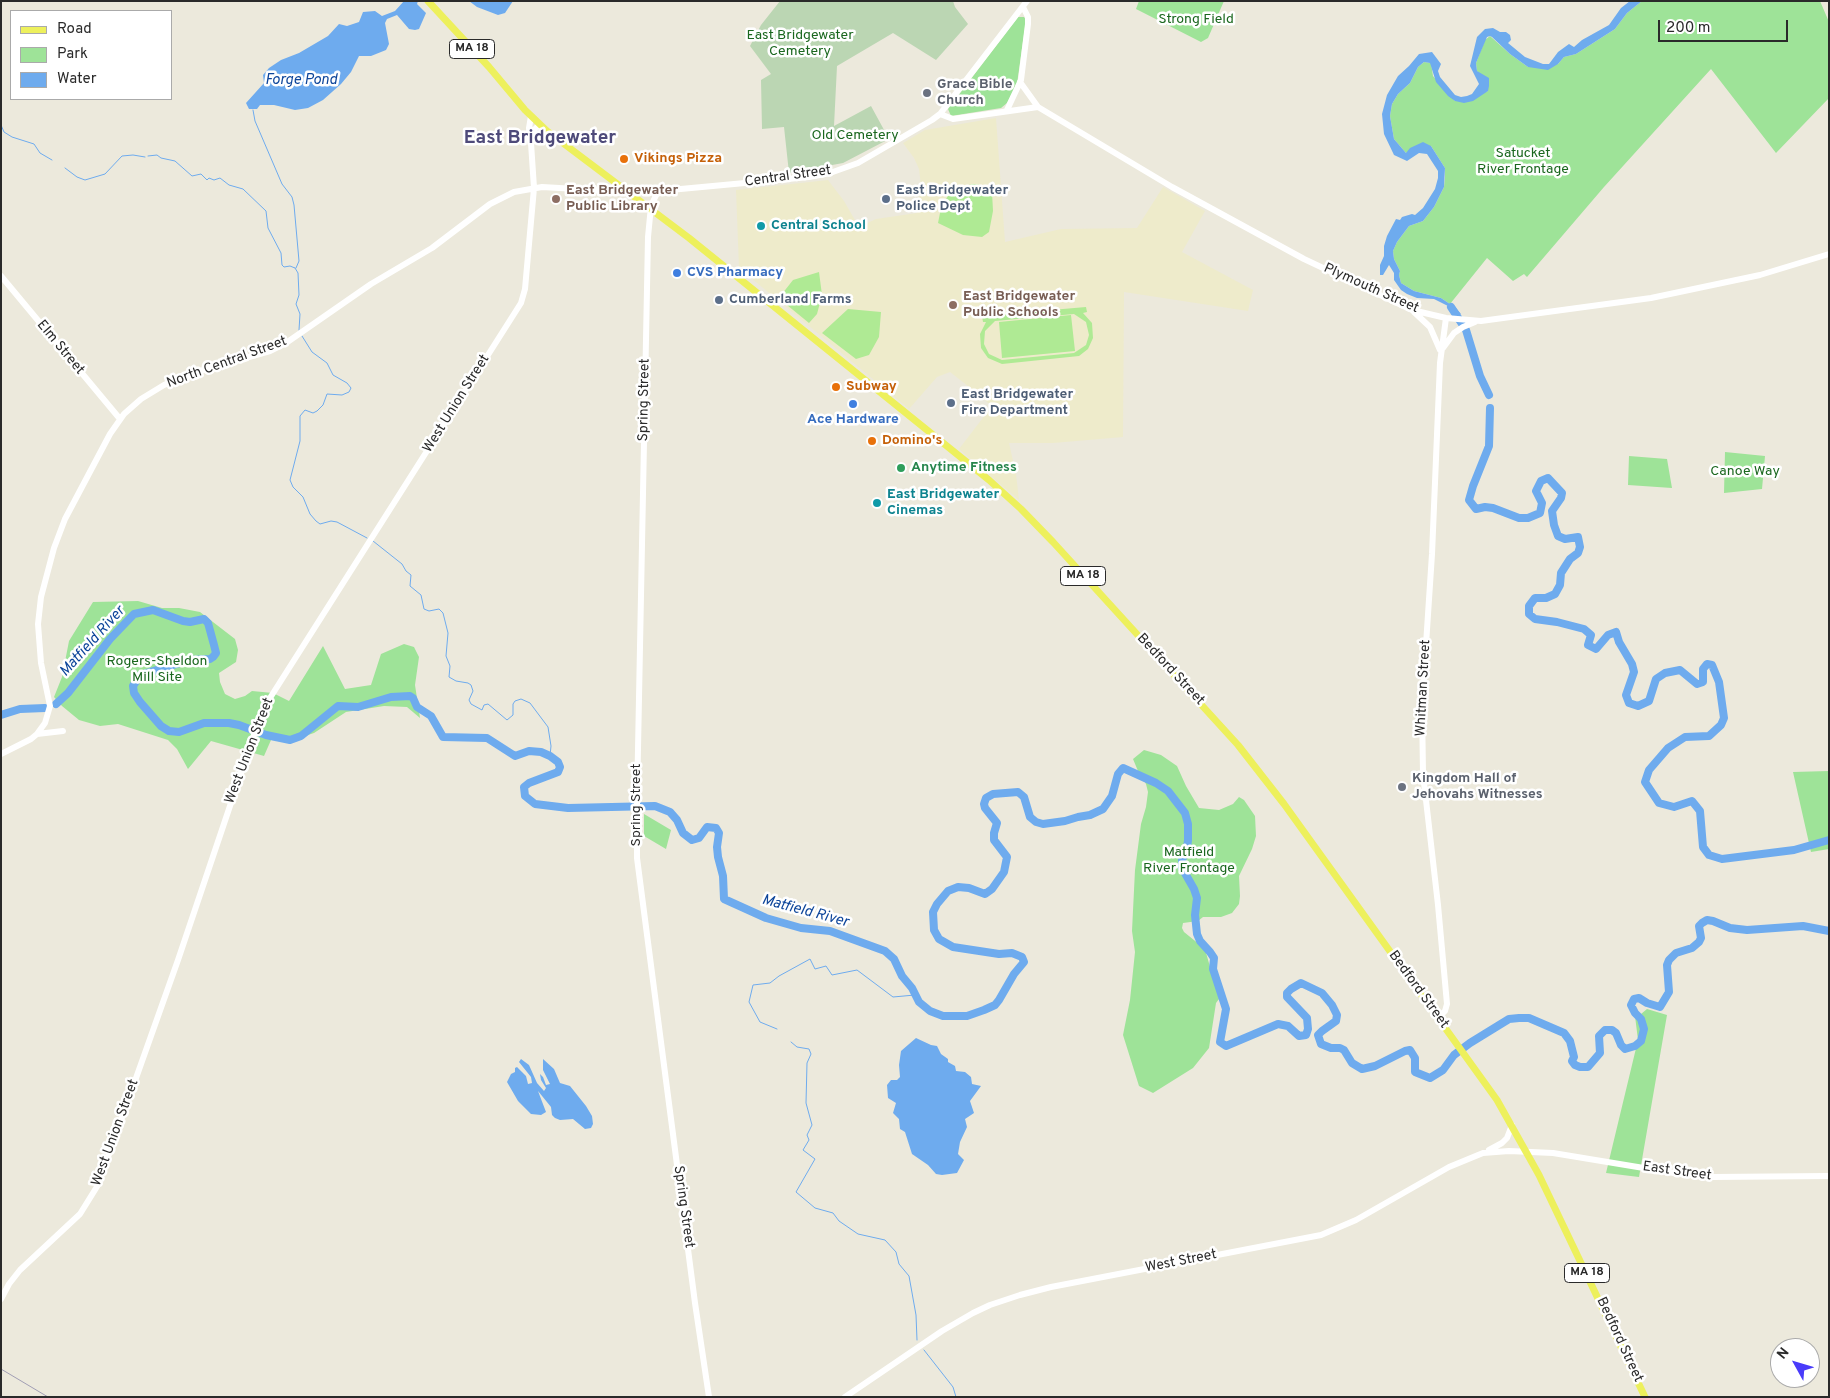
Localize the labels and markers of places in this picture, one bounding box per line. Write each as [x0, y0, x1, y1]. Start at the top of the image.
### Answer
place label: Grace Bible Church [937, 77, 1013, 110]
marker: Grace Bible Church [921, 87, 933, 99]
place label: Vikings Pizza [634, 151, 722, 167]
marker: Vikings Pizza [618, 153, 630, 165]
place label: East Bridgewater Public Library [566, 183, 678, 216]
place label: East Bridgewater Police Dept [896, 183, 1008, 216]
marker: East Bridgewater Public Library [550, 193, 562, 205]
marker: East Bridgewater Police Dept [880, 193, 892, 205]
place label: Central School [771, 218, 866, 234]
marker: Central School [755, 220, 767, 232]
place label: CVS Pharmacy [687, 265, 783, 281]
marker: CVS Pharmacy [671, 267, 683, 279]
place label: East Bridgewater Public Schools [963, 289, 1075, 322]
place label: Cumberland Farms [729, 292, 852, 308]
marker: Cumberland Farms [713, 294, 725, 306]
marker: East Bridgewater Public Schools [947, 299, 959, 311]
place label: Subway [846, 379, 897, 395]
marker: Subway [830, 381, 842, 393]
place label: East Bridgewater Fire Department [961, 387, 1073, 420]
marker: East Bridgewater Fire Department [945, 397, 957, 409]
marker: Ace Hardware [847, 398, 859, 410]
place label: Ace Hardware [807, 412, 899, 428]
place label: Domino's [882, 433, 942, 449]
marker: Domino's [866, 435, 878, 447]
place label: Anytime Fitness [911, 460, 1017, 476]
marker: Anytime Fitness [895, 462, 907, 474]
place label: East Bridgewater Cinemas [887, 487, 999, 520]
marker: East Bridgewater Cinemas [871, 497, 883, 509]
place label: Kingdom Hall of Jehovahs Witnesses [1412, 771, 1543, 804]
marker: Kingdom Hall of Jehovahs Witnesses [1396, 781, 1408, 793]

